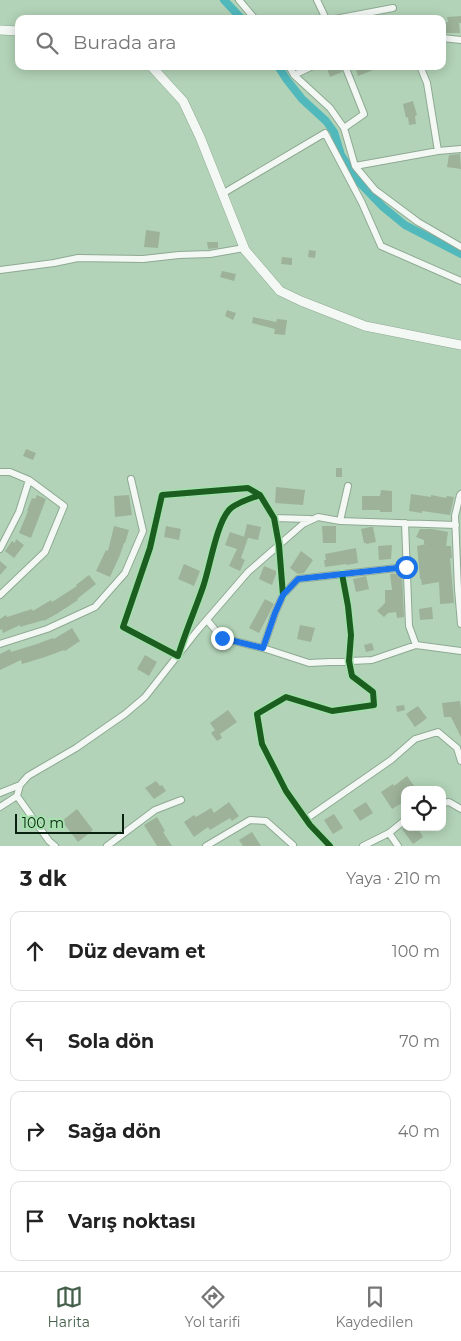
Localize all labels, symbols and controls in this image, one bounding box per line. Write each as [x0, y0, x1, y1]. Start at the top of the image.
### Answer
search box [15, 15, 446, 70]
icon: search [33, 29, 61, 57]
text: Burada ara [73, 31, 177, 54]
route start [395, 556, 418, 579]
route end [211, 627, 234, 650]
map controls [401, 786, 446, 831]
button: locate [401, 786, 446, 831]
scale bar [15, 811, 124, 834]
text: 100 m [22, 814, 64, 832]
text: 3 dk [20, 866, 67, 891]
text: Yaya · 210 m [346, 869, 441, 888]
icon: ahead [21, 937, 49, 965]
text: Düz devam et [68, 940, 206, 963]
text: 100 m [392, 942, 440, 961]
icon: left [21, 1027, 49, 1055]
text: Sola dön [68, 1030, 154, 1053]
text: 70 m [399, 1032, 440, 1051]
icon: right [21, 1117, 49, 1145]
text: Sağa dön [68, 1120, 161, 1143]
text: 40 m [398, 1122, 440, 1141]
icon: arrive [21, 1207, 49, 1235]
text: Varış noktası [68, 1210, 196, 1233]
tab: Harita [47, 1283, 90, 1331]
tab: Yol tarifi [185, 1283, 241, 1331]
tab: Kaydedilen [335, 1283, 414, 1331]

